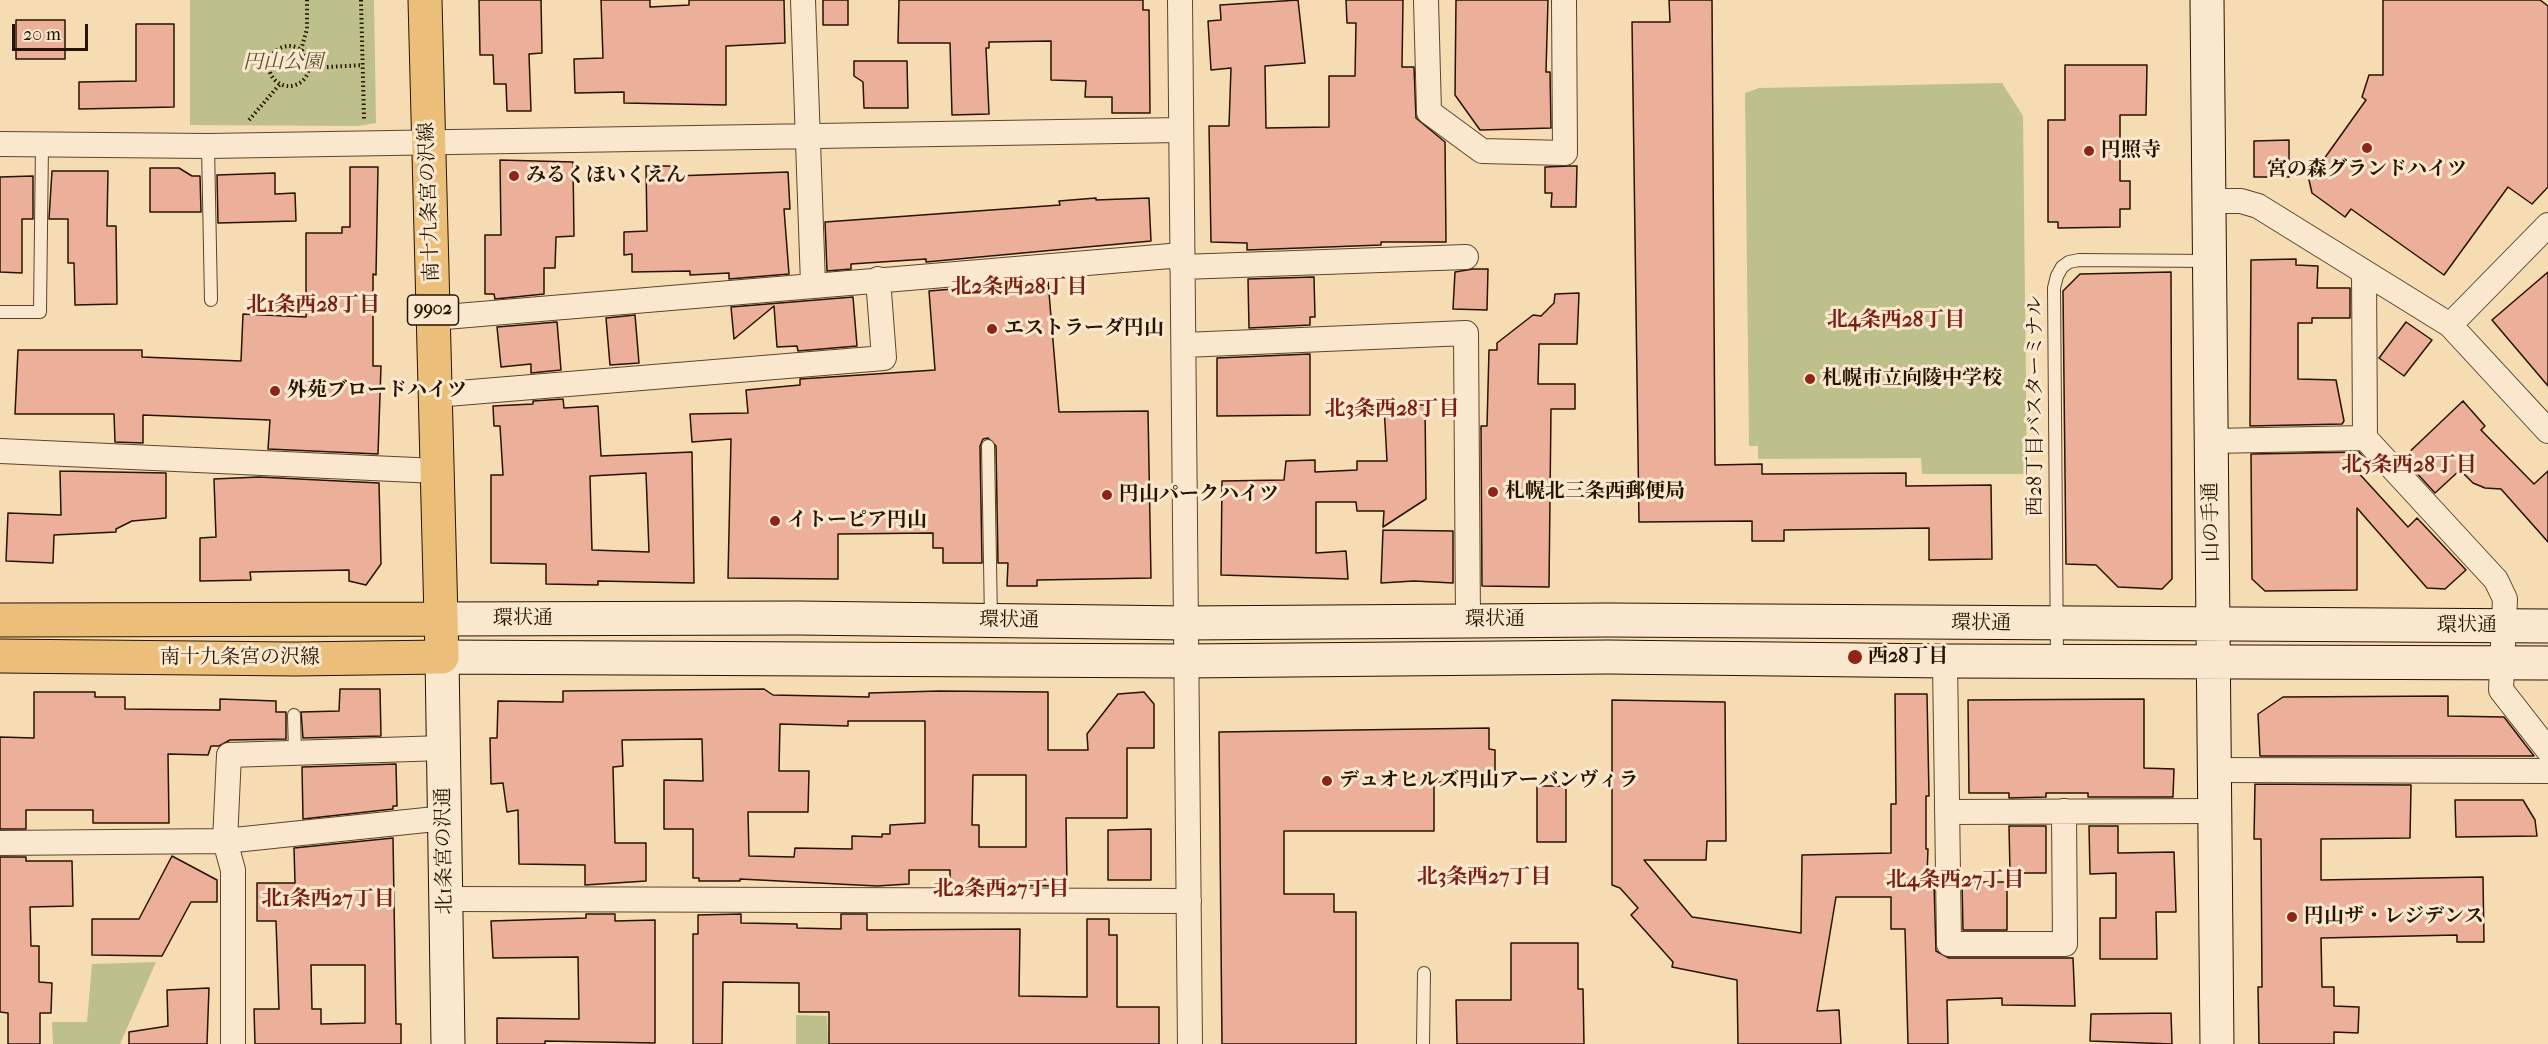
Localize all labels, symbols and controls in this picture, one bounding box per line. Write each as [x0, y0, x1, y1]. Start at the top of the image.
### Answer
scale bar [15, 12, 92, 50]
text: 20 m [23, 24, 61, 45]
park label: 円山公園 [243, 51, 323, 75]
street label: 南十九条宮の沢線 [415, 122, 445, 282]
place label: 円照寺 [2101, 139, 2161, 163]
marker: 宮の森グランドハイツ [2360, 141, 2374, 155]
marker: 円照寺 [2082, 144, 2096, 158]
place label: 宮の森グランドハイツ [2267, 158, 2467, 182]
place label: みるくほいくえん [526, 164, 686, 188]
marker: みるくほいくえん [507, 169, 521, 183]
district label: 北2条西28丁目 [950, 275, 1088, 301]
district label: 北1条西28丁目 [246, 293, 380, 319]
road number: 9902 [408, 295, 458, 325]
street label: 西28丁目バスターミナル [2024, 296, 2048, 516]
district label: 北4条西28丁目 [1827, 308, 1965, 334]
place label: エストラーダ円山 [1004, 317, 1164, 341]
marker: エストラーダ円山 [985, 322, 999, 336]
place label: 札幌市立向陵中学校 [1822, 367, 2002, 391]
marker: 札幌市立向陵中学校 [1803, 372, 1817, 386]
place label: 外苑ブロードハイツ [287, 379, 467, 403]
marker: 外苑ブロードハイツ [268, 384, 282, 398]
district label: 北3条西28丁目 [1325, 397, 1459, 423]
district label: 北5条西28丁目 [2341, 453, 2477, 479]
place label: 札幌北三条西郵便局 [1505, 480, 1685, 504]
street label: 山の手通 [2199, 482, 2225, 562]
place label: 円山パークハイツ [1119, 483, 1279, 507]
marker: 札幌北三条西郵便局 [1486, 485, 1500, 499]
marker: 円山パークハイツ [1100, 488, 1114, 502]
place label: イトーピア円山 [787, 509, 927, 533]
marker: イトーピア円山 [768, 514, 782, 528]
street label: 環状通 [493, 607, 553, 631]
street label: 環状通 [979, 608, 1039, 634]
street label: 環状通 [1465, 608, 1525, 632]
street label: 環状通 [1951, 611, 2011, 637]
street label: 環状通 [2437, 614, 2497, 638]
place label: 西28丁目 [1868, 645, 1948, 669]
street label: 南十九条宮の沢線 [160, 646, 320, 670]
marker: 西28丁目 [1846, 648, 1864, 666]
place label: デュオヒルズ円山アーバンヴィラ [1339, 769, 1638, 793]
marker: デュオヒルズ円山アーバンヴィラ [1320, 774, 1334, 788]
street label: 北1条宮の沢通 [432, 787, 458, 915]
district label: 北3条西27丁目 [1417, 865, 1551, 891]
district label: 北4条西27丁目 [1886, 868, 2024, 894]
district label: 北2条西27丁目 [933, 877, 1069, 903]
district label: 北1条西27丁目 [261, 887, 395, 913]
place label: 円山ザ・レジデンス [2304, 905, 2484, 929]
marker: 円山ザ・レジデンス [2285, 910, 2299, 924]

